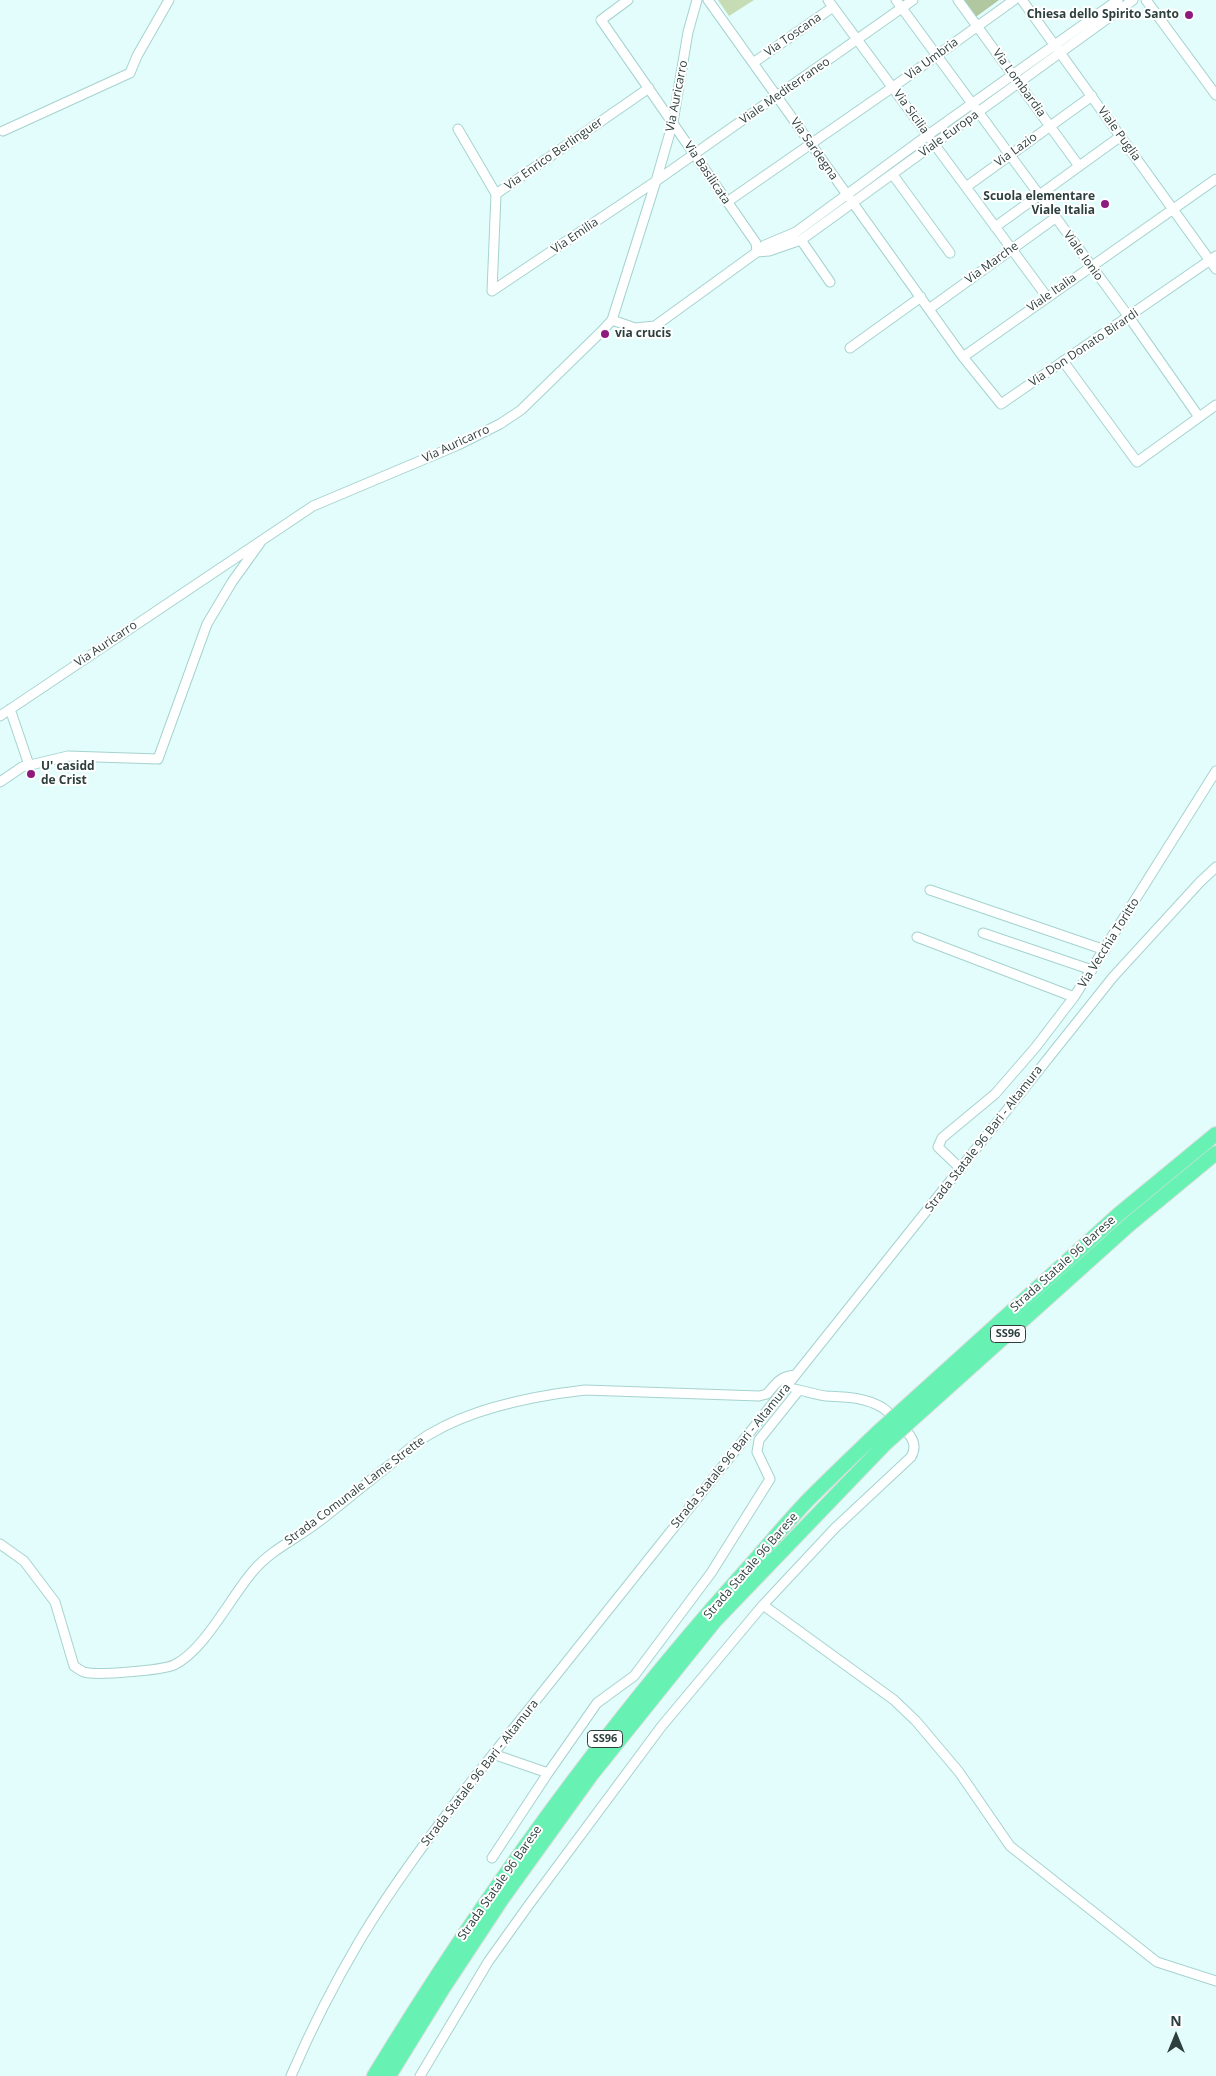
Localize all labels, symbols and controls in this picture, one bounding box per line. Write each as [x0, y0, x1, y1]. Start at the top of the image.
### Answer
place label: Chiesa dello Spirito Santo [1027, 8, 1179, 22]
marker: Chiesa dello Spirito Santo [1183, 9, 1195, 21]
street label: Via Toscana [762, 10, 824, 60]
street label: Via Umbria [903, 35, 961, 83]
street label: Via Lombardia [990, 46, 1048, 120]
street label: Viale Mediterraneo [737, 55, 833, 127]
street label: Via Auricarro [663, 59, 691, 133]
street label: Via Sicilia [890, 87, 932, 137]
street label: Viale Puglia [1094, 104, 1144, 164]
street label: Viale Europa [916, 108, 982, 160]
street label: Via Enrico Berlinguer [502, 115, 606, 193]
street label: Via Sardegna [787, 115, 841, 183]
street label: Via Lazio [992, 130, 1040, 170]
street label: Via Basilicata [681, 139, 733, 207]
place label: Scuola elementare Viale Italia [983, 190, 1095, 218]
marker: Scuola elementare Viale Italia [1099, 198, 1111, 210]
street label: Via Emilia [549, 215, 601, 257]
street label: Viale Ionio [1060, 228, 1106, 284]
street label: Via Marche [963, 239, 1021, 287]
street label: Viale Italia [1025, 271, 1079, 315]
street label: Via Don Donato Birardi [1027, 306, 1141, 390]
place label: via crucis [615, 327, 671, 341]
marker: via crucis [599, 328, 611, 340]
street label: Via Auricarro [420, 422, 492, 466]
street label: Via Auricarro [72, 618, 140, 670]
place label: U' casidd de Crist [41, 760, 95, 788]
marker: U' casidd de Crist [25, 768, 37, 780]
street label: Via Vecchia Toritto [1076, 895, 1142, 991]
street label: Strada Statale 96 Bari - Altamura [922, 1063, 1046, 1215]
street label: Strada Statale 96 Barese [1008, 1213, 1118, 1315]
road number: SS96 [990, 1326, 1026, 1342]
street label: Strada Statale 96 Bari - Altamura [668, 1381, 794, 1531]
street label: Strada Comunale Lame Strette [282, 1434, 428, 1548]
street label: Strada Statale 96 Barese [701, 1510, 801, 1622]
street label: Strada Statale 96 Bari - Altamura [418, 1697, 542, 1849]
road number: SS96 [588, 1730, 622, 1748]
street label: Strada Statale 96 Barese [455, 1823, 545, 1943]
north arrow [1151, 2011, 1201, 2061]
text: N [1170, 2011, 1182, 2030]

